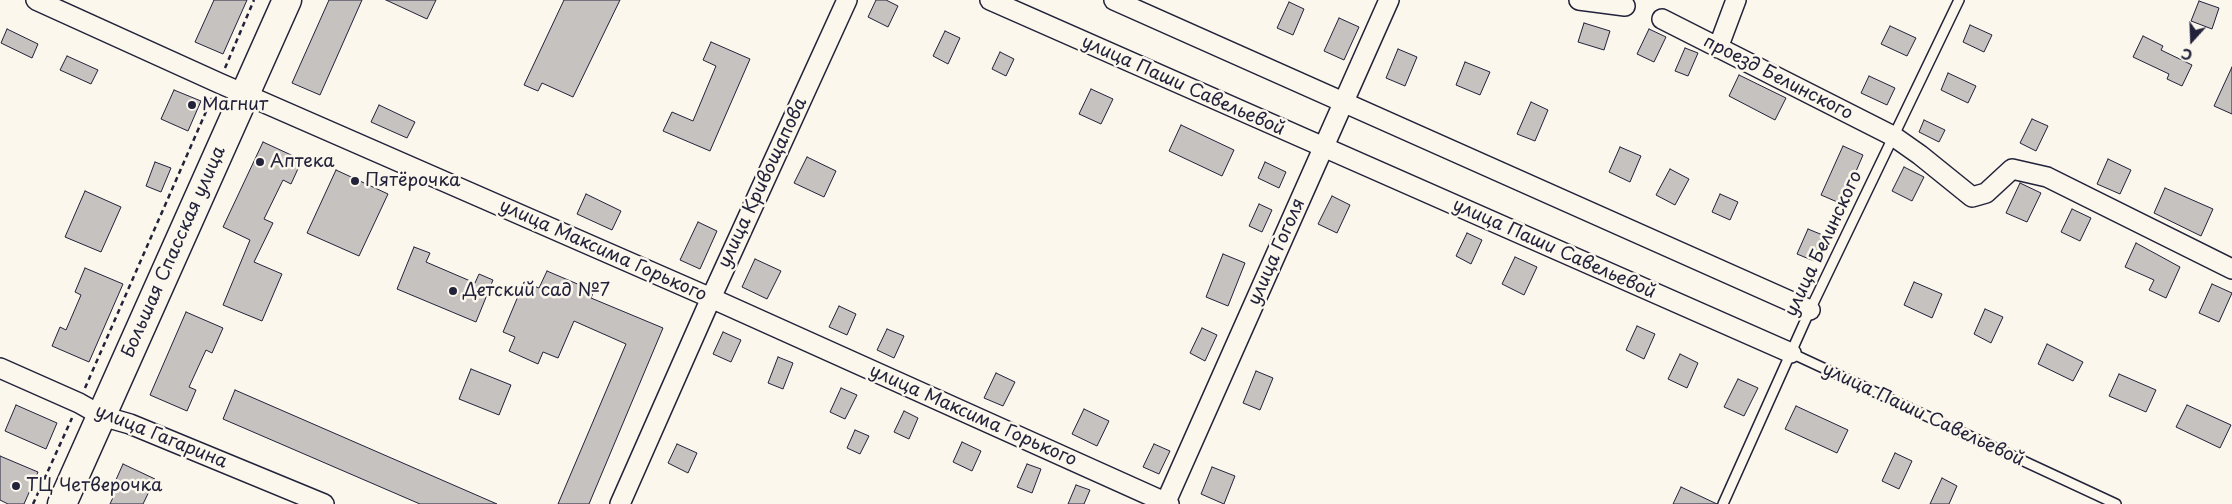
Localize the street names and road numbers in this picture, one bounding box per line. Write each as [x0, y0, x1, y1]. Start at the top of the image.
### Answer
street label: улица Паши Савельевой [1078, 31, 1288, 141]
street label: проезд Белинского [1700, 31, 1856, 125]
street label: улица Кривощапова [714, 95, 812, 271]
street label: Большая Спасская улица [118, 143, 230, 361]
street label: улица Белинского [1781, 168, 1867, 320]
street label: улица Паши Савельевой [1449, 194, 1659, 304]
street label: улица Максима Горького [496, 195, 710, 307]
street label: улица Гоголя [1244, 195, 1310, 309]
street label: улица Паши Савельевой [1819, 359, 2027, 471]
street label: улица Максима Горького [866, 360, 1080, 472]
street label: улица Гагарина [92, 401, 230, 473]

